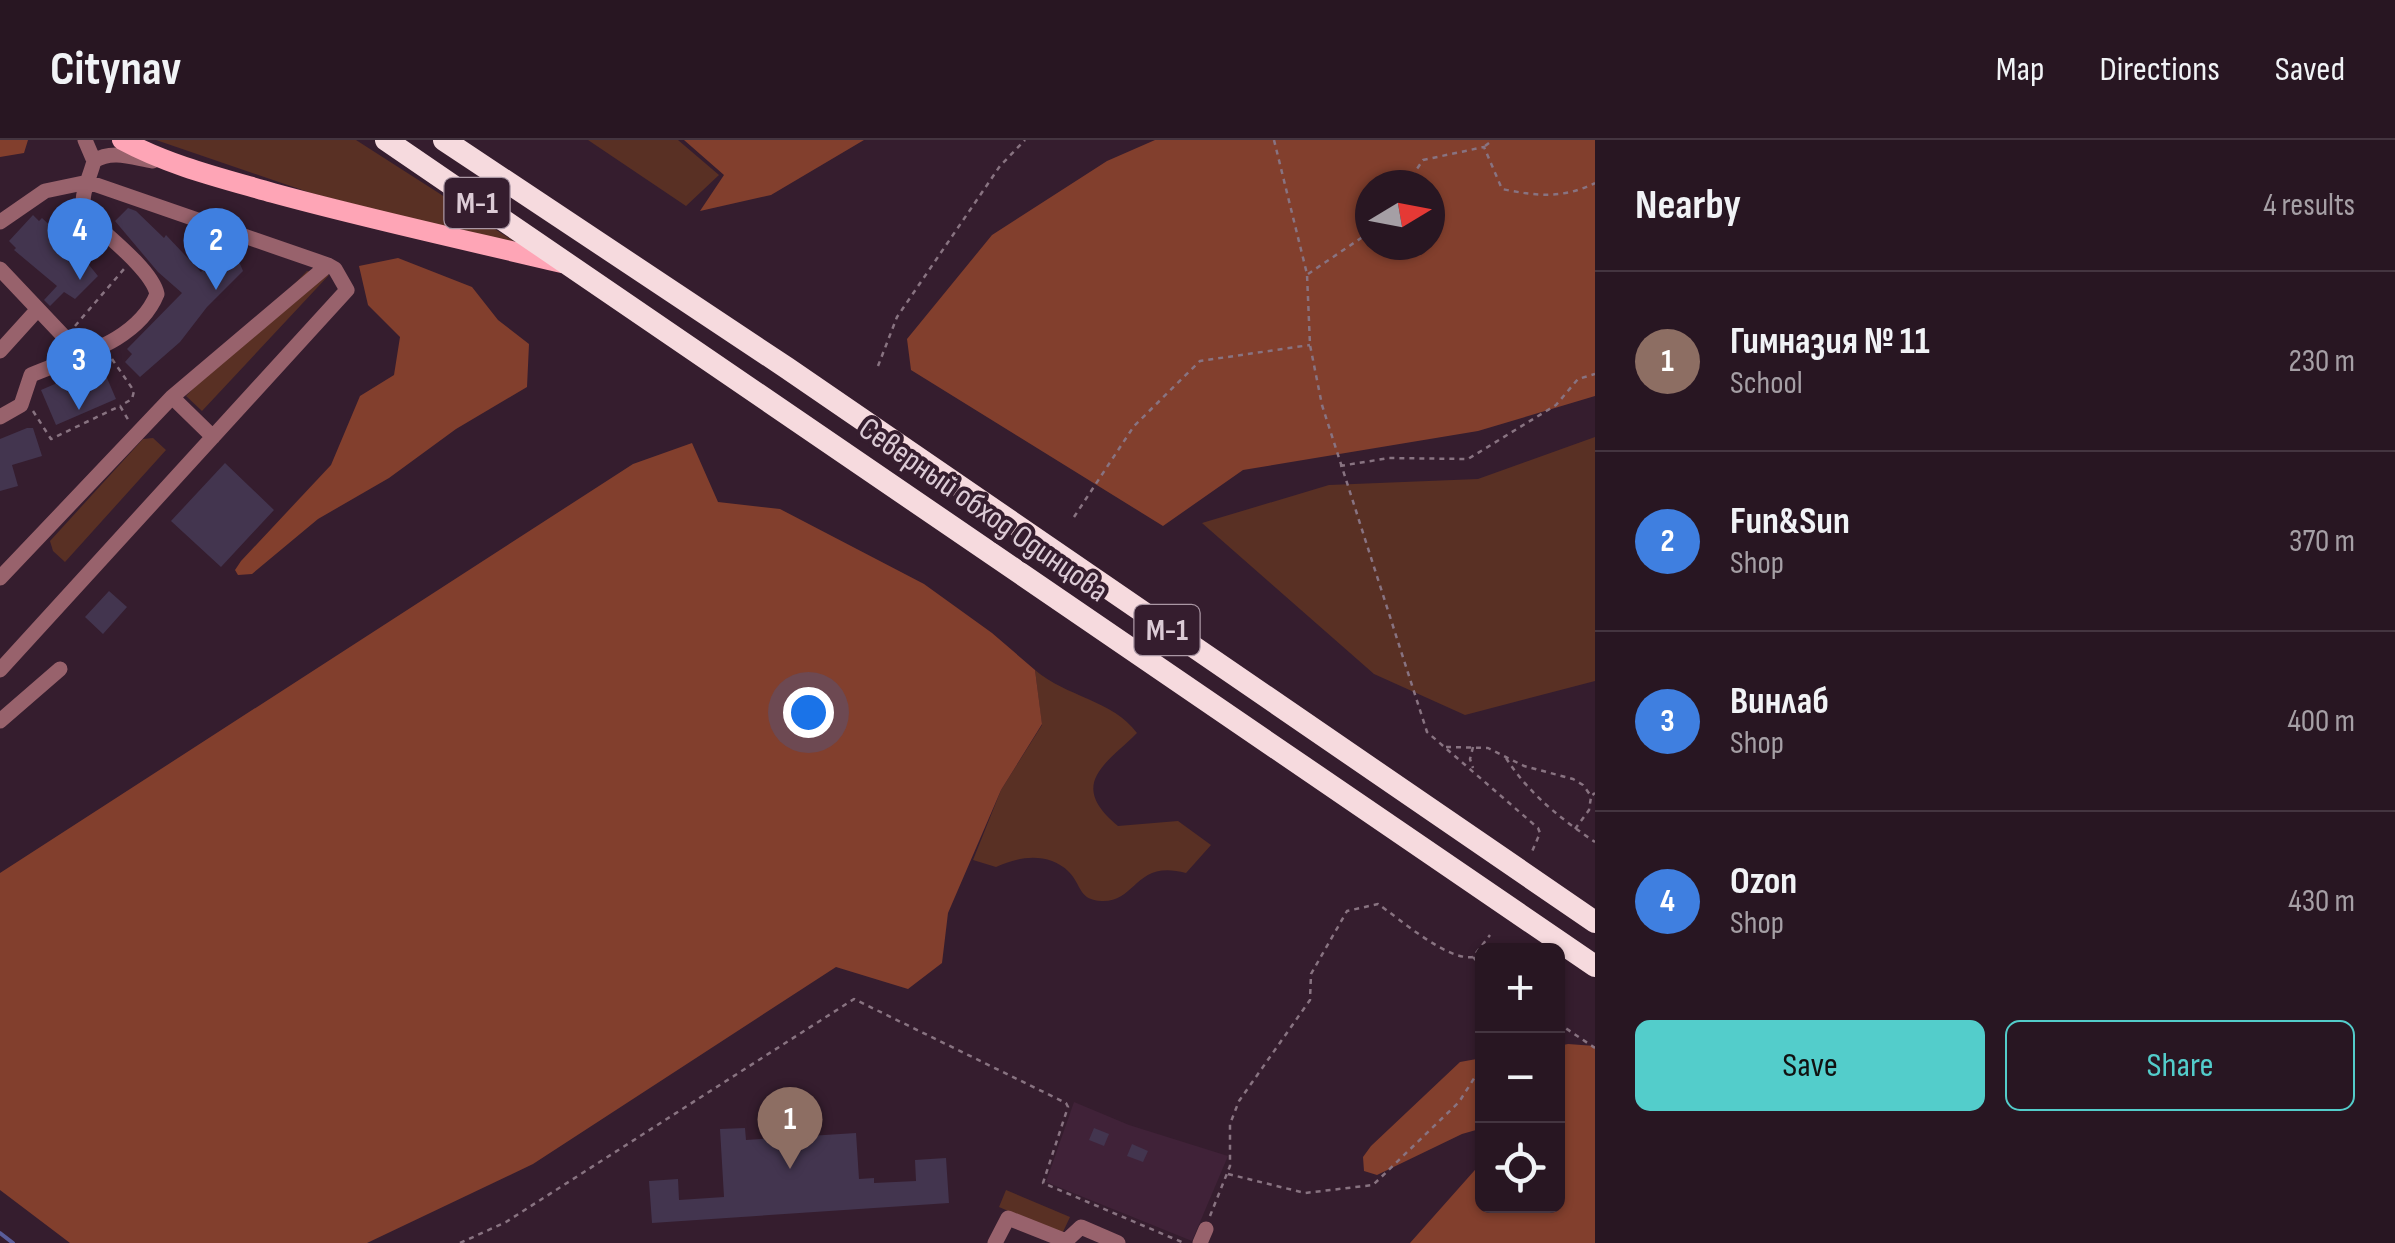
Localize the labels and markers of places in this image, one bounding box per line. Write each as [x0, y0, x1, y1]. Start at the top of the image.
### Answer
pin: 4 [48, 198, 112, 280]
pin: 2 [184, 208, 248, 290]
pin: 3 [46, 328, 112, 410]
pin: 1 [758, 1086, 822, 1169]

